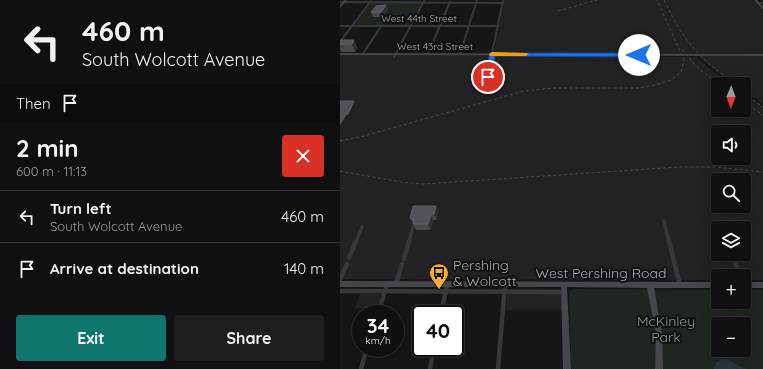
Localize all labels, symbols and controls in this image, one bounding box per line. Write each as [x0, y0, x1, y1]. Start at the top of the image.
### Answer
street label: West 44th Street [381, 12, 457, 25]
text: 460 m [82, 13, 165, 48]
icon: left [16, 16, 68, 68]
position arrow [618, 34, 660, 76]
street label: West 43rd Street [397, 40, 474, 53]
text: South Wolcott Avenue [82, 48, 265, 71]
pin [471, 60, 505, 94]
icon: arrive [477, 66, 499, 88]
north arrow [711, 77, 751, 117]
map controls [711, 77, 751, 357]
icon: arrive [59, 92, 81, 114]
text: Then [16, 94, 51, 113]
button: sound [711, 125, 751, 165]
text: 2 min [16, 133, 78, 163]
button: close [282, 135, 324, 177]
text: 600 m · 11:13 [16, 163, 87, 179]
button: search [711, 173, 751, 213]
text: Turn left [50, 199, 112, 218]
icon: left [16, 206, 38, 228]
text: 460 m [281, 207, 324, 226]
text: South Wolcott Avenue [50, 218, 182, 234]
button: layers [711, 221, 751, 261]
place label: Pershing & Wolcott [453, 256, 517, 290]
icon: arrive [16, 258, 38, 280]
text: Arrive at destination [50, 259, 199, 278]
text: 140 m [284, 259, 324, 278]
bus stop icon: Pershing & Wolcott [428, 262, 450, 290]
street label: West Pershing Road [536, 264, 666, 282]
button: + [711, 269, 751, 309]
speed limit sign: 40 [412, 305, 464, 357]
park label: McKinley Park [637, 312, 695, 346]
text: 34 [367, 313, 389, 338]
button: Exit [16, 315, 166, 361]
button: Share [174, 315, 324, 361]
button: − [711, 317, 751, 357]
text: km/h [365, 334, 391, 347]

